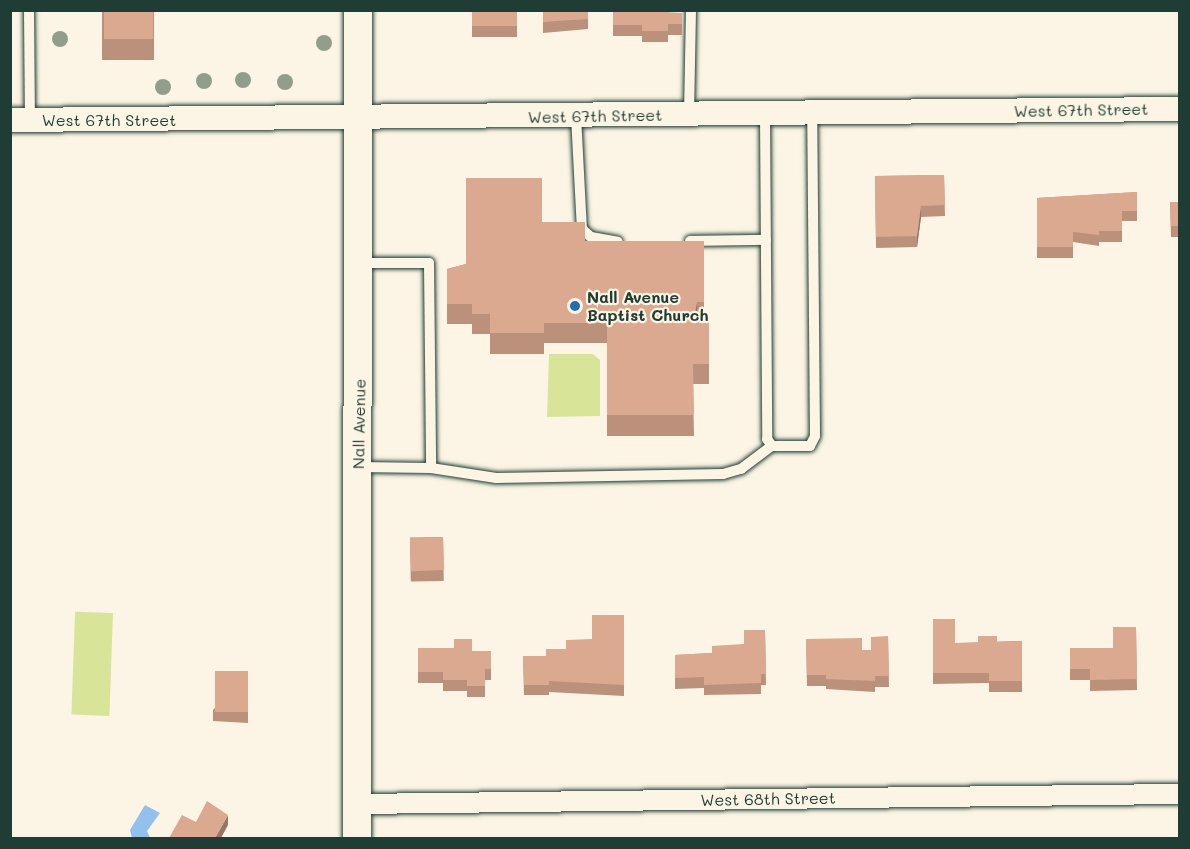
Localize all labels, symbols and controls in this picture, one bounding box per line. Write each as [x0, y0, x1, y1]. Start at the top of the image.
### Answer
street label: West 67th Street [1014, 99, 1148, 121]
street label: West 67th Street [528, 105, 662, 127]
street label: West 67th Street [42, 110, 176, 130]
place label: Nall Avenue Baptist Church [587, 287, 709, 325]
marker: Nall Avenue Baptist Church [568, 299, 582, 313]
street label: Nall Avenue [349, 379, 369, 469]
street label: West 68th Street [700, 788, 836, 810]

